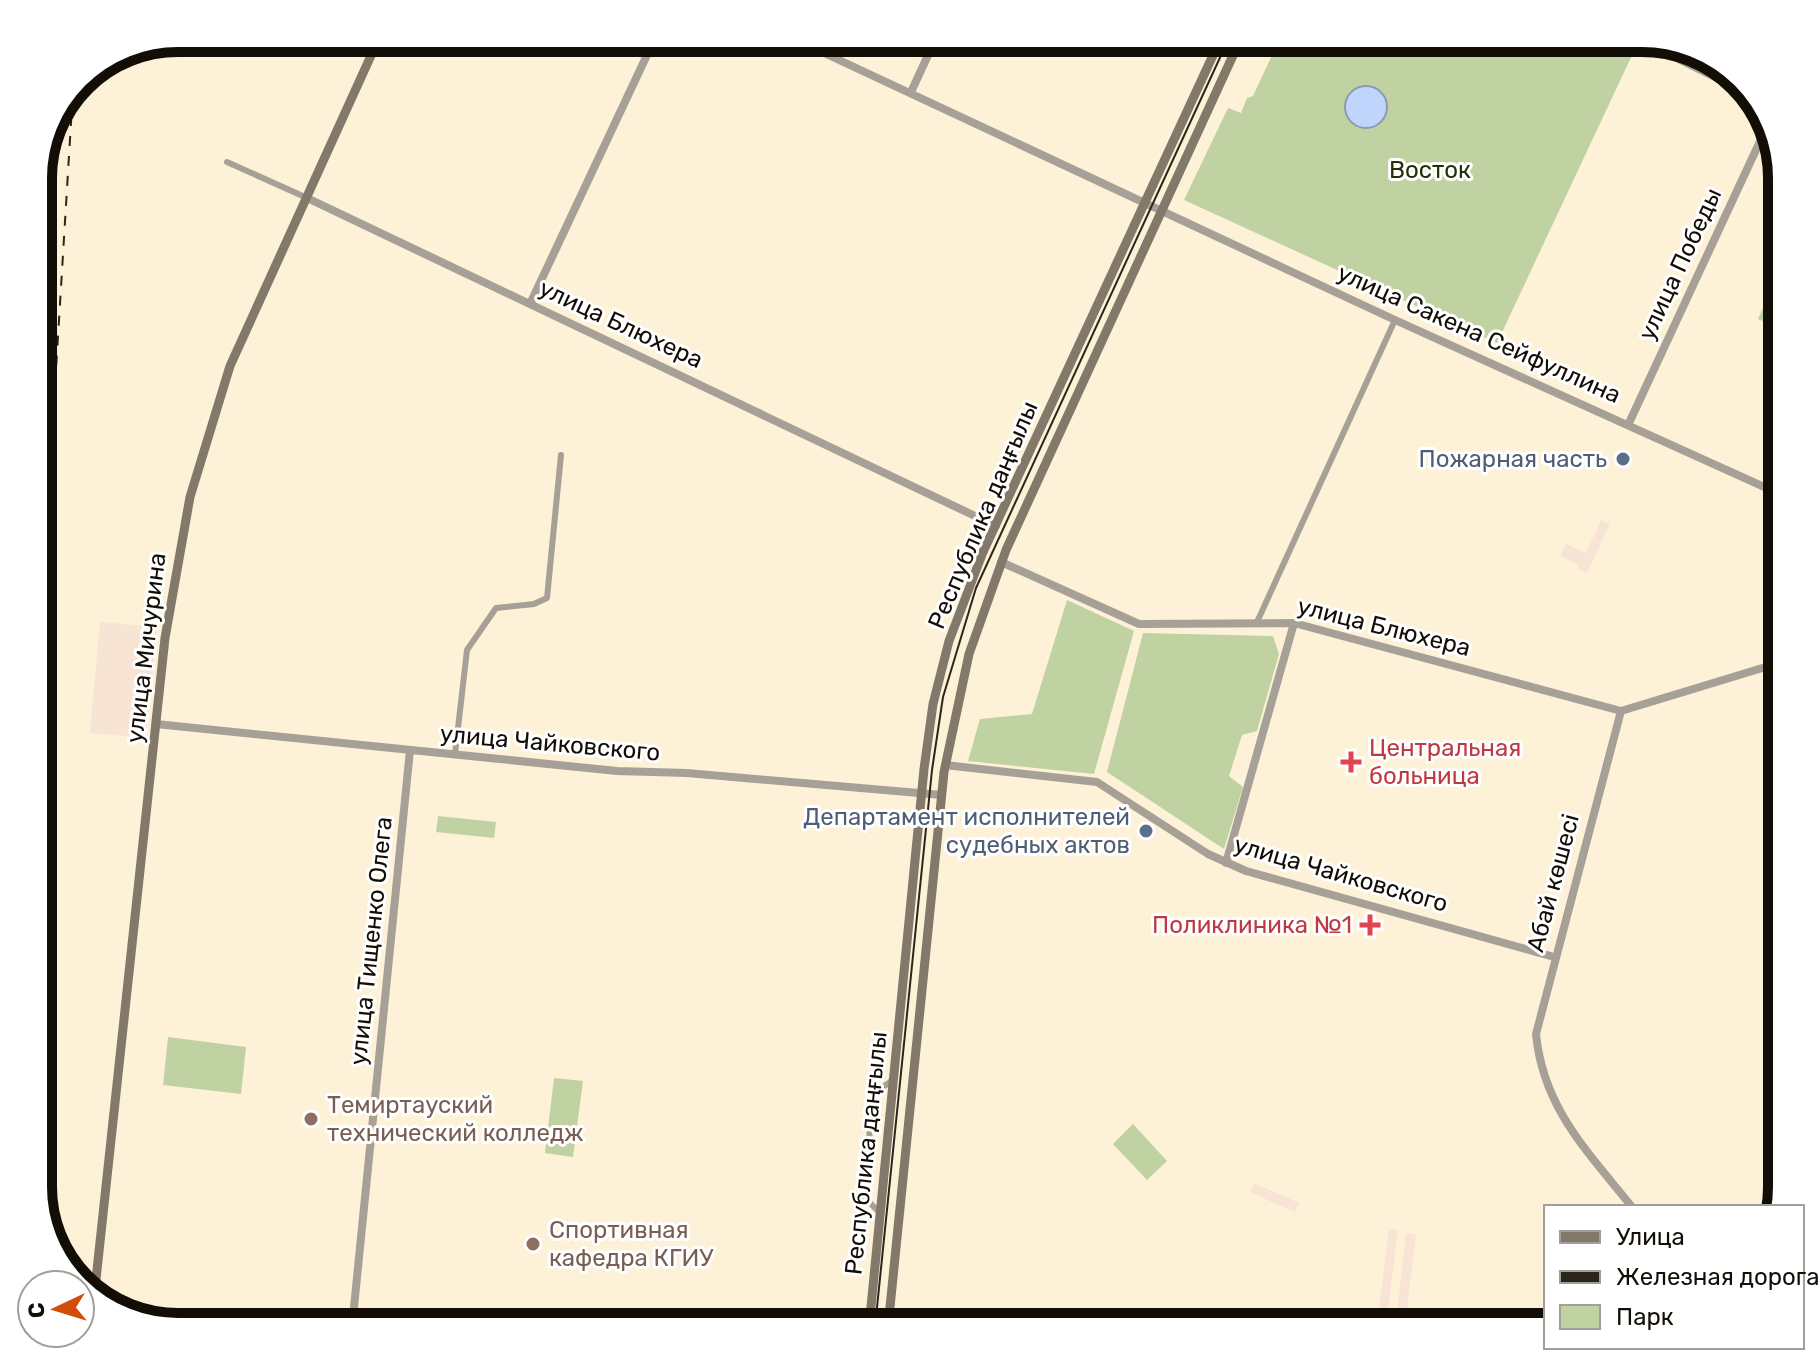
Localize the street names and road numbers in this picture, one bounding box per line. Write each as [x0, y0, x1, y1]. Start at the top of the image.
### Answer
street label: улица Победы [1633, 183, 1727, 345]
street label: улица Сакена Сейфуллина [1333, 259, 1625, 409]
street label: улица Блюхера [535, 274, 707, 374]
street label: Республика даңғылы [922, 397, 1044, 633]
street label: улица Мичурина [120, 551, 172, 745]
street label: улица Блюхера [1295, 592, 1473, 662]
street label: улица Чайковского [439, 719, 661, 767]
street label: Абай көшесі [1521, 811, 1585, 955]
street label: улица Тищенко Олега [344, 815, 398, 1067]
street label: улица Чайковского [1231, 830, 1451, 918]
street label: Республика даңғылы [839, 1030, 893, 1276]

